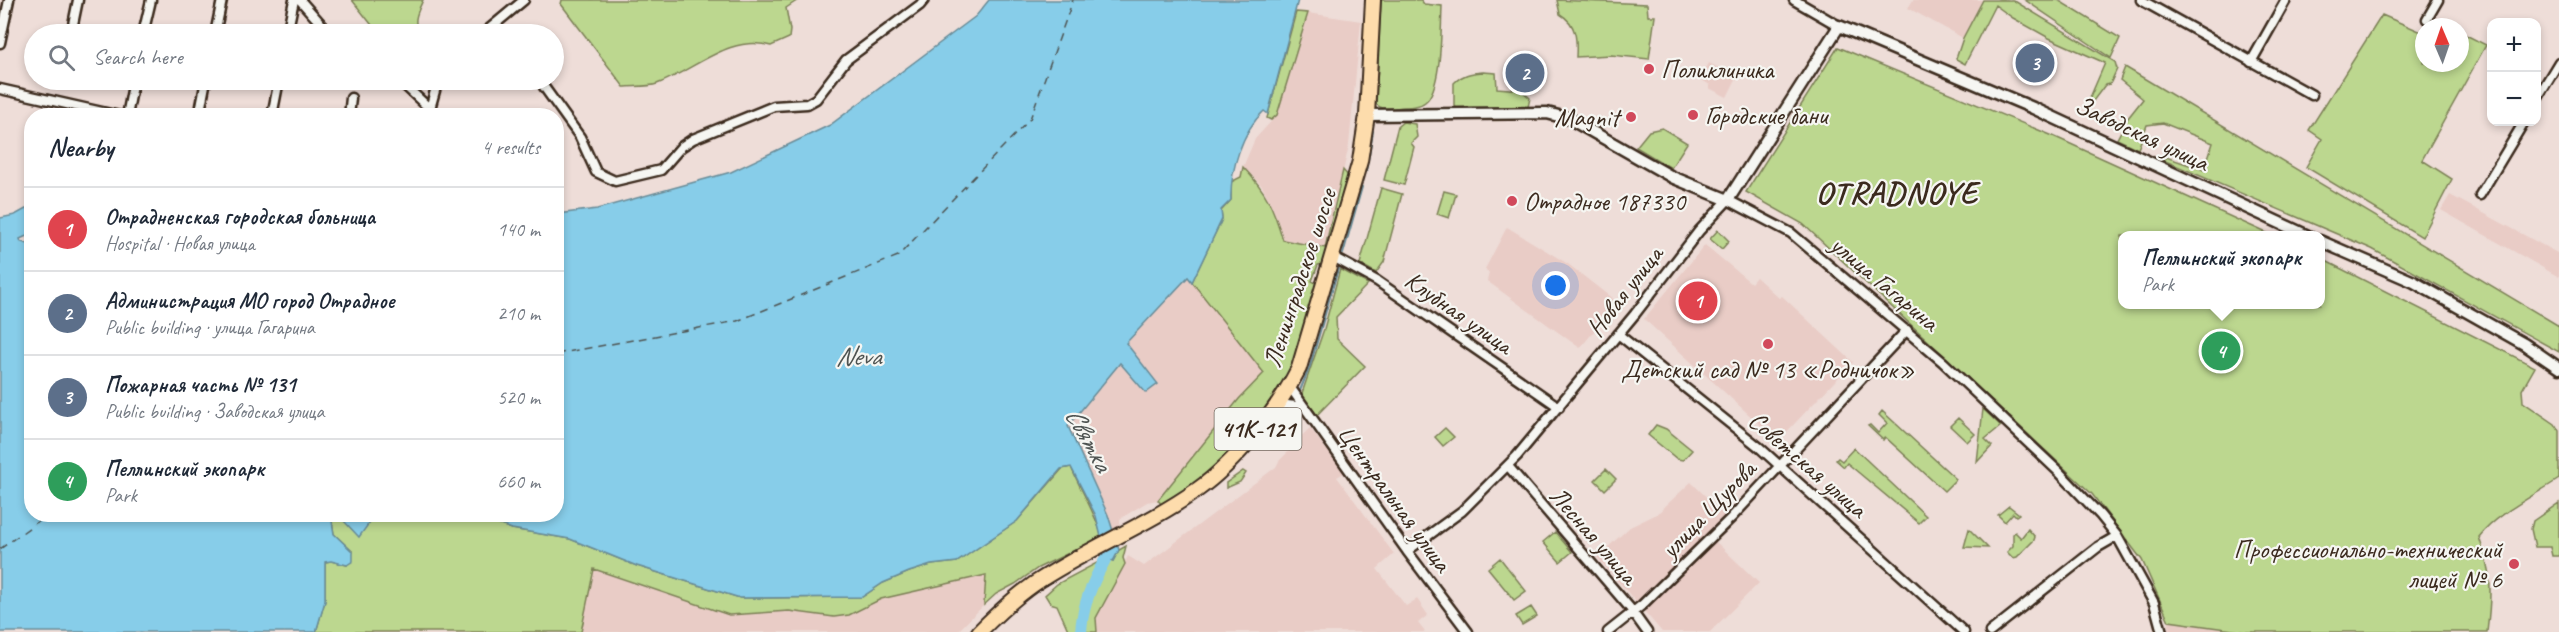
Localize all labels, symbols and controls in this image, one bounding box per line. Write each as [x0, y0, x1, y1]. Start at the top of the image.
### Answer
north arrow [2415, 18, 2469, 72]
map controls [2487, 18, 2541, 126]
button: + [2487, 18, 2541, 72]
search box [24, 24, 564, 90]
pin: 3 [2016, 40, 2054, 86]
icon: search [45, 41, 78, 74]
text: Search here [93, 43, 183, 71]
pin: 2 [1506, 50, 1544, 96]
place label: Поликлиника [1661, 53, 1775, 86]
marker: Поликлиника [1642, 62, 1656, 76]
button: − [2487, 72, 2541, 126]
street label: Заводская улица [2070, 88, 2216, 180]
place label: Городские бани [1705, 99, 1830, 132]
place label: Magnit [1555, 101, 1622, 134]
marker: Городские бани [1686, 108, 1700, 122]
marker: Magnit [1624, 110, 1638, 124]
text: Nearby [48, 131, 113, 164]
text: 4 results [481, 135, 540, 160]
district label: OTRADNOYE [1816, 172, 1982, 213]
street label: Ленинградское шоссе [1255, 182, 1345, 372]
place label: Отрадное 187330 [1524, 185, 1687, 218]
marker: Отрадное 187330 [1505, 194, 1519, 208]
text: Отрадненская городская больница [105, 203, 375, 231]
text: 1 [63, 217, 72, 242]
text: 140 m [497, 217, 540, 242]
street label: улица Гагарина [1822, 227, 1947, 339]
text: Hospital · Новая улица [105, 231, 255, 256]
popup [2118, 231, 2325, 309]
street label: Новая улица [1579, 237, 1672, 343]
text: Пеллинский экопарк [2142, 244, 2301, 272]
street label: Клубная улица [1398, 263, 1521, 363]
your location [1541, 271, 1570, 300]
text: Park [2142, 272, 2174, 297]
pin: 1 [1678, 278, 1718, 324]
text: Администрация МО город Отрадное [105, 287, 394, 315]
text: 2 [63, 301, 72, 326]
text: 210 m [497, 301, 540, 326]
text: Public building · улица Гагарина [105, 315, 315, 340]
pin: 4 [2202, 328, 2240, 374]
marker: Детский сад № 13 «Родничок» [1761, 337, 1775, 351]
water label: Neva [836, 339, 883, 373]
place label: Детский сад № 13 «Родничок» [1621, 353, 1915, 386]
text: Пожарная часть № 131 [105, 371, 296, 399]
text: 3 [63, 385, 72, 410]
text: 520 m [497, 385, 540, 410]
text: Public building · Заводская улица [105, 399, 324, 424]
water label: Святка [1058, 401, 1121, 479]
street label: Советская улица [1741, 404, 1875, 526]
road number: 41К-121 [1214, 408, 1302, 450]
street label: Центральная улица [1330, 418, 1460, 580]
street label: улица Щурова [1652, 452, 1765, 567]
text: Пеллинский экопарк [105, 455, 264, 483]
text: 4 [63, 469, 72, 494]
text: 660 m [497, 469, 540, 494]
street label: Лесная улица [1542, 480, 1647, 593]
text: Park [105, 483, 137, 508]
place label: Профессионально-технический лицей № 6 [2234, 533, 2504, 596]
marker: Профессионально-технический лицей № 6 [2507, 557, 2521, 571]

